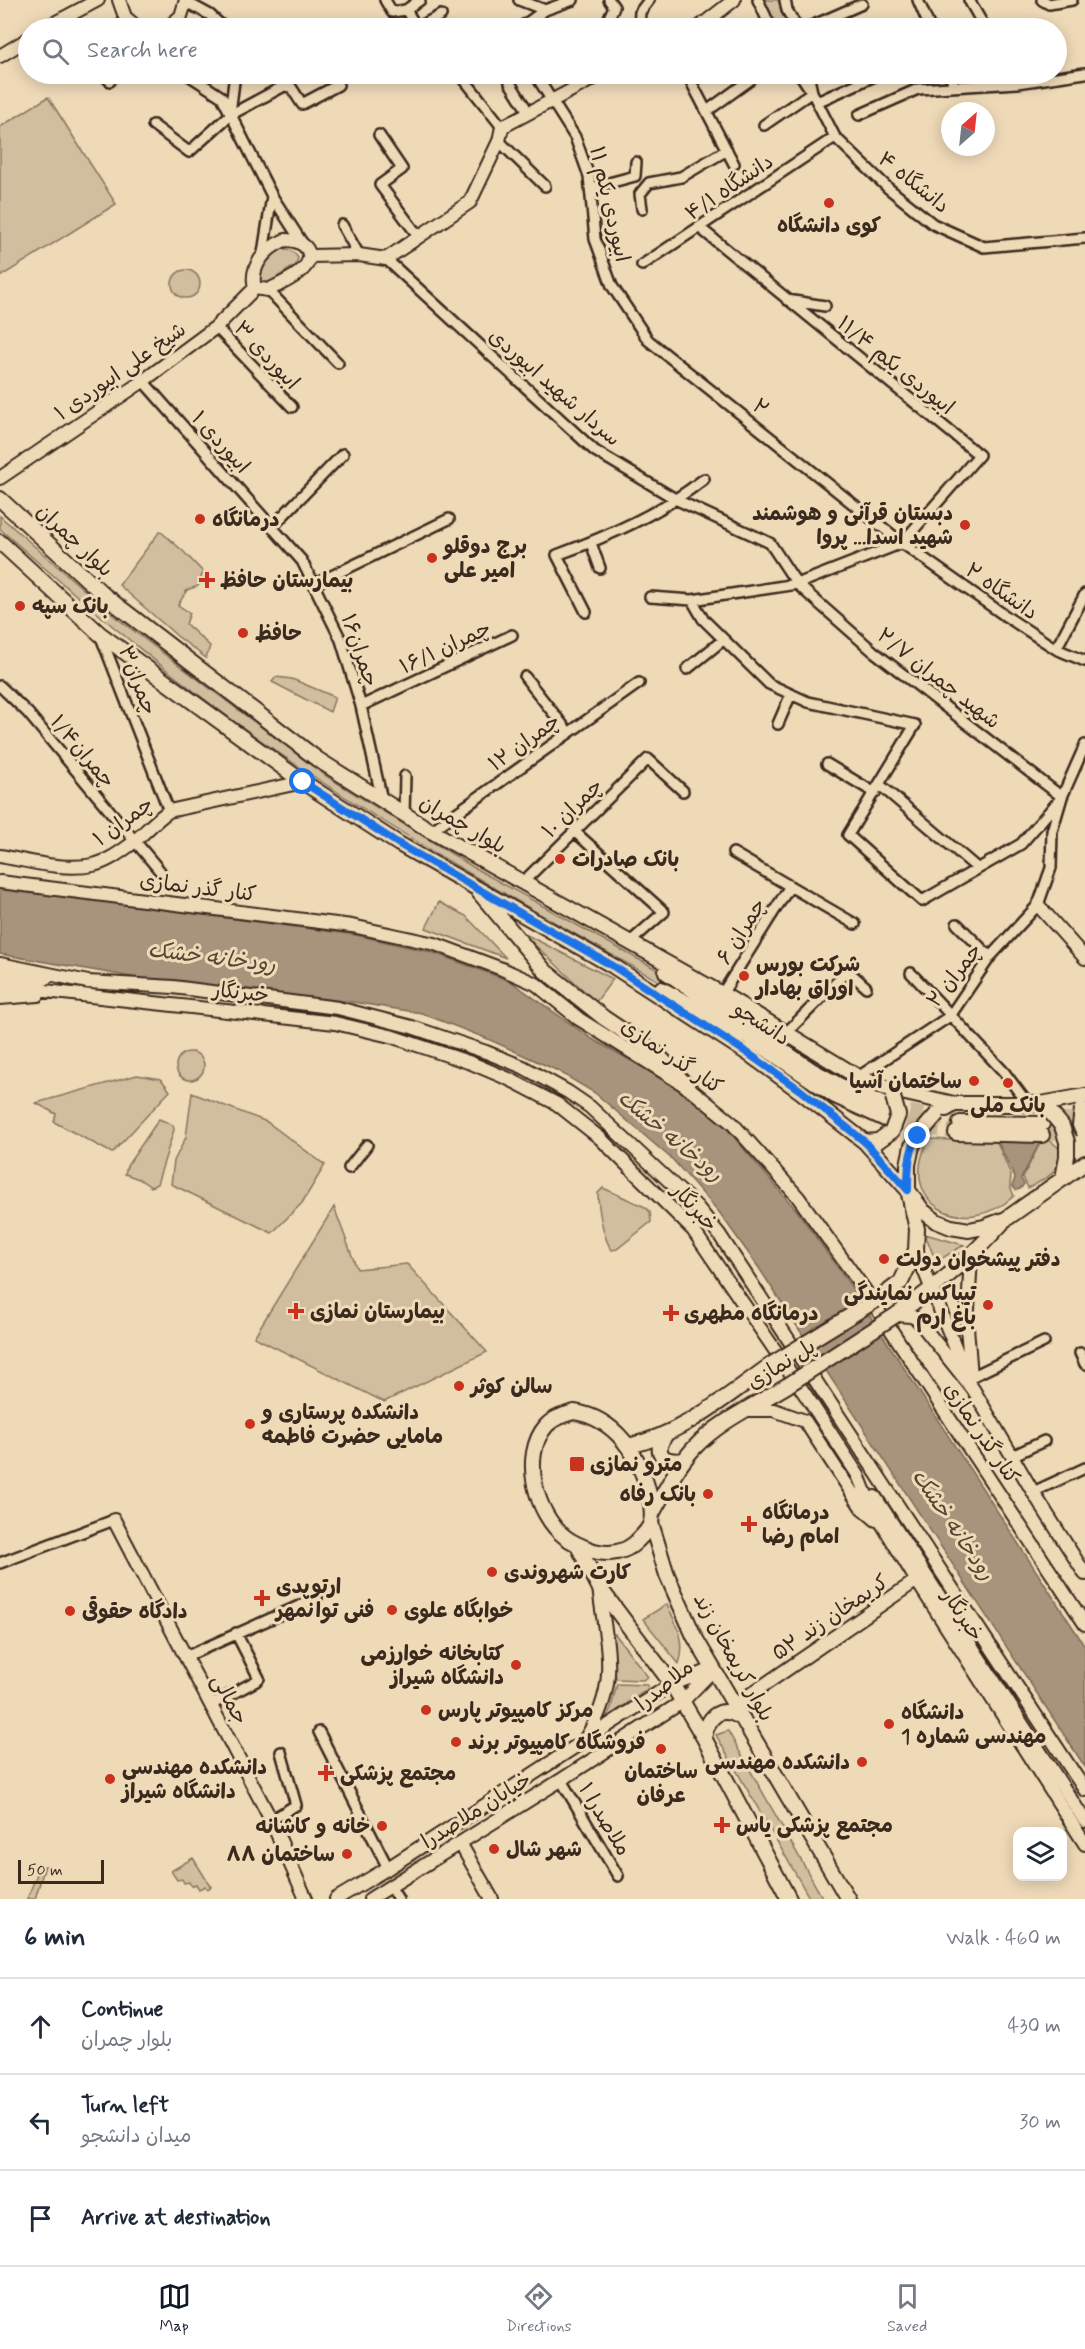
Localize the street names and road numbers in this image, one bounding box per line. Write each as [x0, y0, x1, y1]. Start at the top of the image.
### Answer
street label: ۱۱ ابیوردی یکم [581, 144, 636, 265]
street label: ۴ دانشگاه [872, 145, 955, 220]
street label: ۴/۱ دانشگاه [680, 148, 779, 228]
street label: ۱۱/۴ ابیوردی یکم [830, 310, 960, 422]
street label: ۳ ابیوردی [227, 315, 305, 396]
street label: شیخ علی ابیوردی ۱ [49, 316, 192, 428]
street label: سردار شهید ابیوردی [482, 323, 626, 453]
street label: ۲ [746, 392, 775, 423]
street label: ۱ ابیوردی [185, 405, 256, 480]
street label: بلوار چمران [30, 498, 119, 584]
street label: ۲ دانشگاه [960, 557, 1043, 627]
street label: چمران۱۶ [334, 610, 385, 690]
street label: ۱۶/۱ چمران [395, 615, 496, 681]
street label: ۲/۷ شهید چمران [871, 622, 1006, 736]
street label: چمران۳ [111, 642, 163, 719]
street label: ۱۲ چمران [483, 707, 566, 778]
street label: چمران۱/۴ [43, 709, 121, 794]
street label: ۱۰ چمران [536, 773, 609, 845]
street label: بلوار چمران [414, 789, 511, 861]
street label: چمران ۱ [88, 790, 159, 853]
street label: کنار گذر نمازی [138, 867, 258, 909]
street label: ۶ چمران [711, 893, 773, 970]
street label: ۲ چمران [921, 938, 989, 1014]
street label: خبرنگار [209, 976, 270, 1010]
street label: دانشجو [727, 995, 795, 1053]
street label: کنار گذر نمازی [615, 1012, 728, 1101]
street label: خبرنگار [664, 1176, 724, 1238]
street label: پل نمازی [742, 1333, 821, 1397]
street label: کنار گذر نمازی [937, 1377, 1026, 1490]
street label: کریمخان زند ۵۲ [767, 1568, 894, 1667]
street label: خبرنگار [934, 1583, 989, 1647]
street label: بلوار کریمخان زند [686, 1588, 780, 1727]
street label: ملاصدرا [630, 1654, 700, 1718]
street label: جمالی [204, 1669, 254, 1730]
street label: خیابان ملاصدرا [416, 1766, 537, 1856]
street label: ۱ ملاصدرا [571, 1778, 637, 1861]

